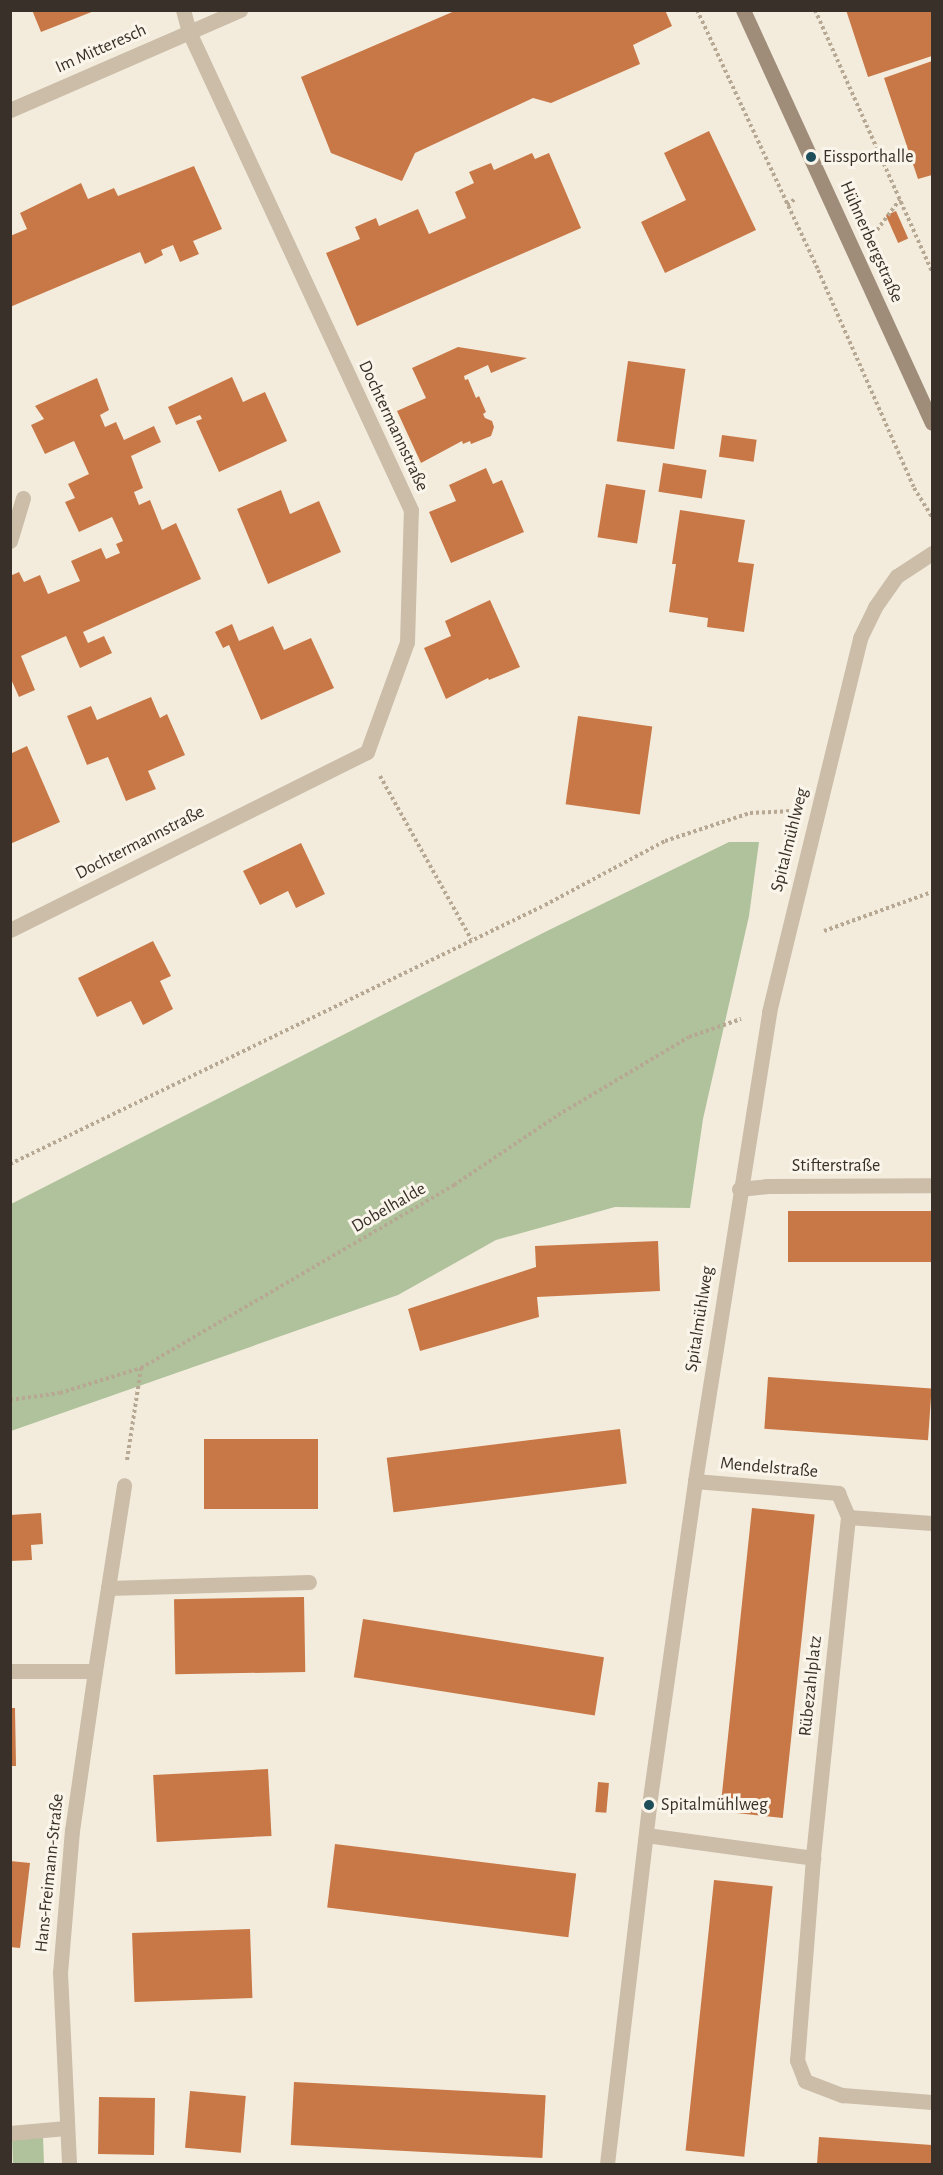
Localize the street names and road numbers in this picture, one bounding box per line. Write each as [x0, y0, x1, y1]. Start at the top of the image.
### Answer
street label: Im Mitteresch [52, 19, 150, 79]
street label: Hühnerbergstraße [835, 178, 907, 306]
street label: Dochtermannstraße [353, 357, 433, 495]
street label: Spitalmühlweg [767, 786, 813, 894]
street label: Dochtermannstraße [72, 801, 208, 885]
street label: Stifterstraße [792, 1155, 880, 1177]
street label: Dobelhalde [348, 1178, 430, 1238]
street label: Spitalmühlweg [681, 1265, 719, 1373]
street label: Mendelstraße [719, 1453, 819, 1483]
street label: Rübezahlplatz [795, 1635, 827, 1737]
street label: Hans-Freimann-Straße [31, 1793, 69, 1953]

